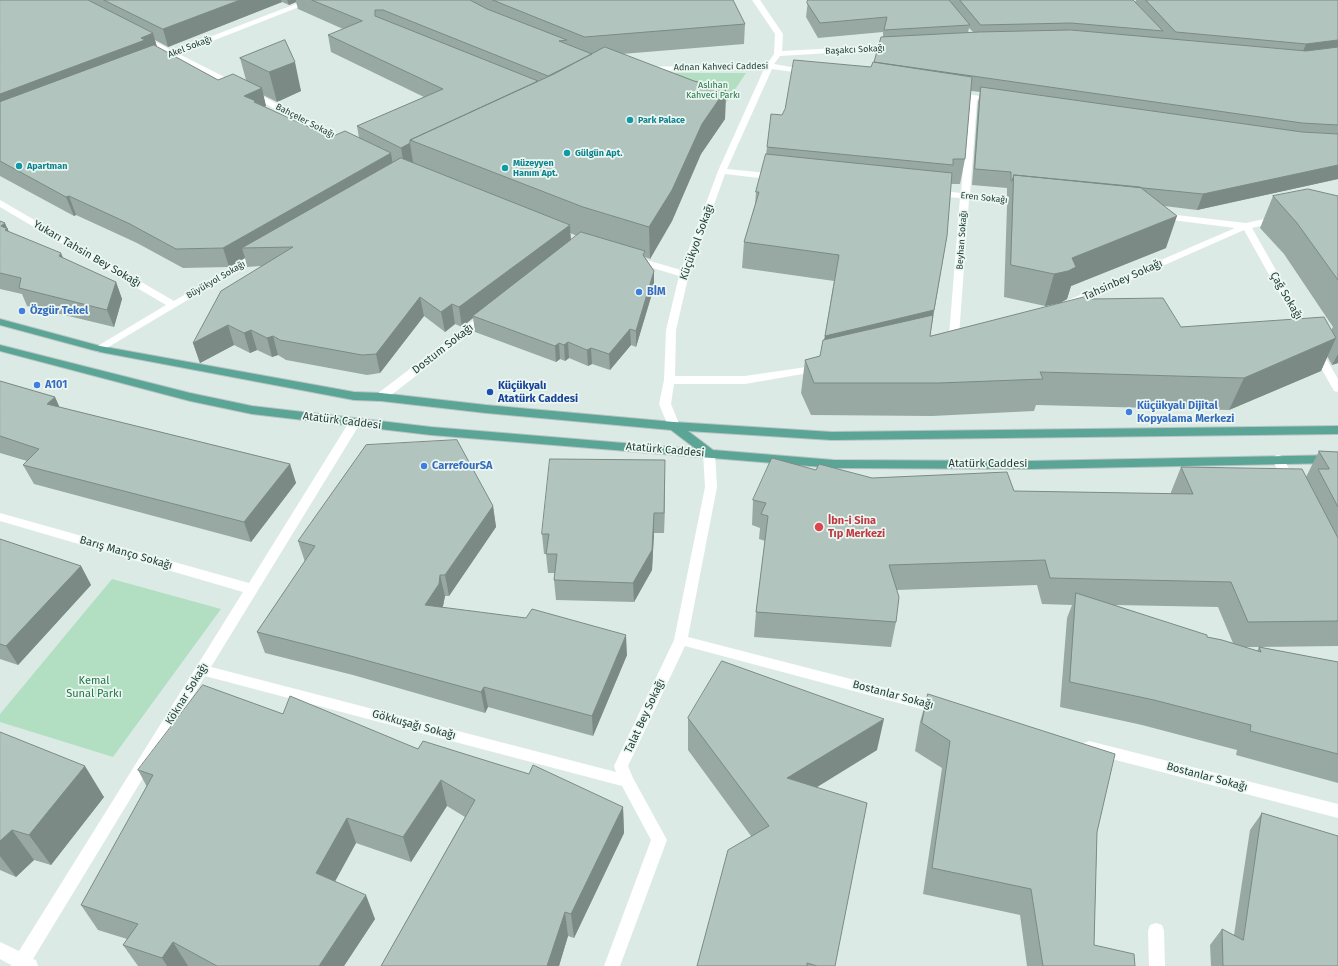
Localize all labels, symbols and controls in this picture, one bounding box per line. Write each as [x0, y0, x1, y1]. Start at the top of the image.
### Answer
street label: Akel Sokağı [166, 34, 214, 60]
street label: Başakcı Sokağı [825, 43, 885, 57]
street label: Adnan Kahveci Caddesi [674, 61, 768, 73]
park label: Aslıhan Kahveci Parkı [686, 80, 740, 101]
street label: Bahçeler Sokağı [274, 102, 336, 140]
marker: Park Palace [625, 115, 635, 125]
place label: Park Palace [638, 115, 685, 125]
marker: Gülgün Apt. [562, 148, 572, 158]
place label: Gülgün Apt. [575, 148, 622, 158]
place label: Müzeyyen Hanım Apt. [513, 158, 558, 179]
marker: Apartman [14, 161, 24, 171]
place label: Apartman [27, 161, 67, 171]
marker: Müzeyyen Hanım Apt. [500, 163, 510, 173]
street label: Eren Sokağı [960, 190, 1008, 206]
street label: Küçükyol Sokağı [677, 202, 717, 282]
street label: Beyhan Sokağı [955, 210, 969, 270]
street label: Yukarı Tahsin Bey Sokağı [31, 218, 143, 290]
street label: Tahsinbey Sokağı [1081, 257, 1165, 303]
street label: Büyükyol Sokağı [185, 259, 247, 301]
street label: Çağ Sokağı [1267, 270, 1305, 322]
place label: BİM [647, 285, 666, 299]
marker: BİM [634, 287, 644, 297]
place label: Özgür Tekel [30, 304, 88, 318]
marker: Özgür Tekel [17, 306, 27, 316]
street label: Dostum Sokağı [410, 321, 476, 377]
place label: A101 [45, 378, 67, 392]
place label: Küçükyalı Atatürk Caddesi [498, 379, 578, 405]
marker: A101 [32, 380, 42, 390]
marker: Küçükyalı Atatürk Caddesi [485, 387, 495, 397]
place label: Küçükyalı Dijital Kopyalama Merkezi [1137, 399, 1234, 425]
marker: Küçükyalı Dijital Kopyalama Merkezi [1124, 407, 1134, 417]
street label: Atatürk Caddesi [302, 410, 382, 432]
street label: Atatürk Caddesi [625, 440, 705, 460]
street label: Atatürk Caddesi [949, 457, 1027, 471]
place label: CarrefourSA [432, 459, 492, 473]
marker: CarrefourSA [419, 461, 429, 471]
place label: İbn-i Sina Tıp Merkezi [828, 514, 885, 540]
marker: İbn-i Sina Tıp Merkezi [813, 521, 825, 533]
street label: Barış Manço Sokağı [78, 533, 174, 573]
street label: Köknar Sokağı [163, 661, 211, 727]
park label: Kemal Sunal Parkı [66, 674, 122, 700]
street label: Talat Bey Sokağı [622, 677, 668, 755]
street label: Bostanlar Sokağı [851, 678, 935, 712]
street label: Gökkuşağı Sokağı [371, 707, 457, 743]
street label: Bostanlar Sokağı [1165, 760, 1249, 794]

